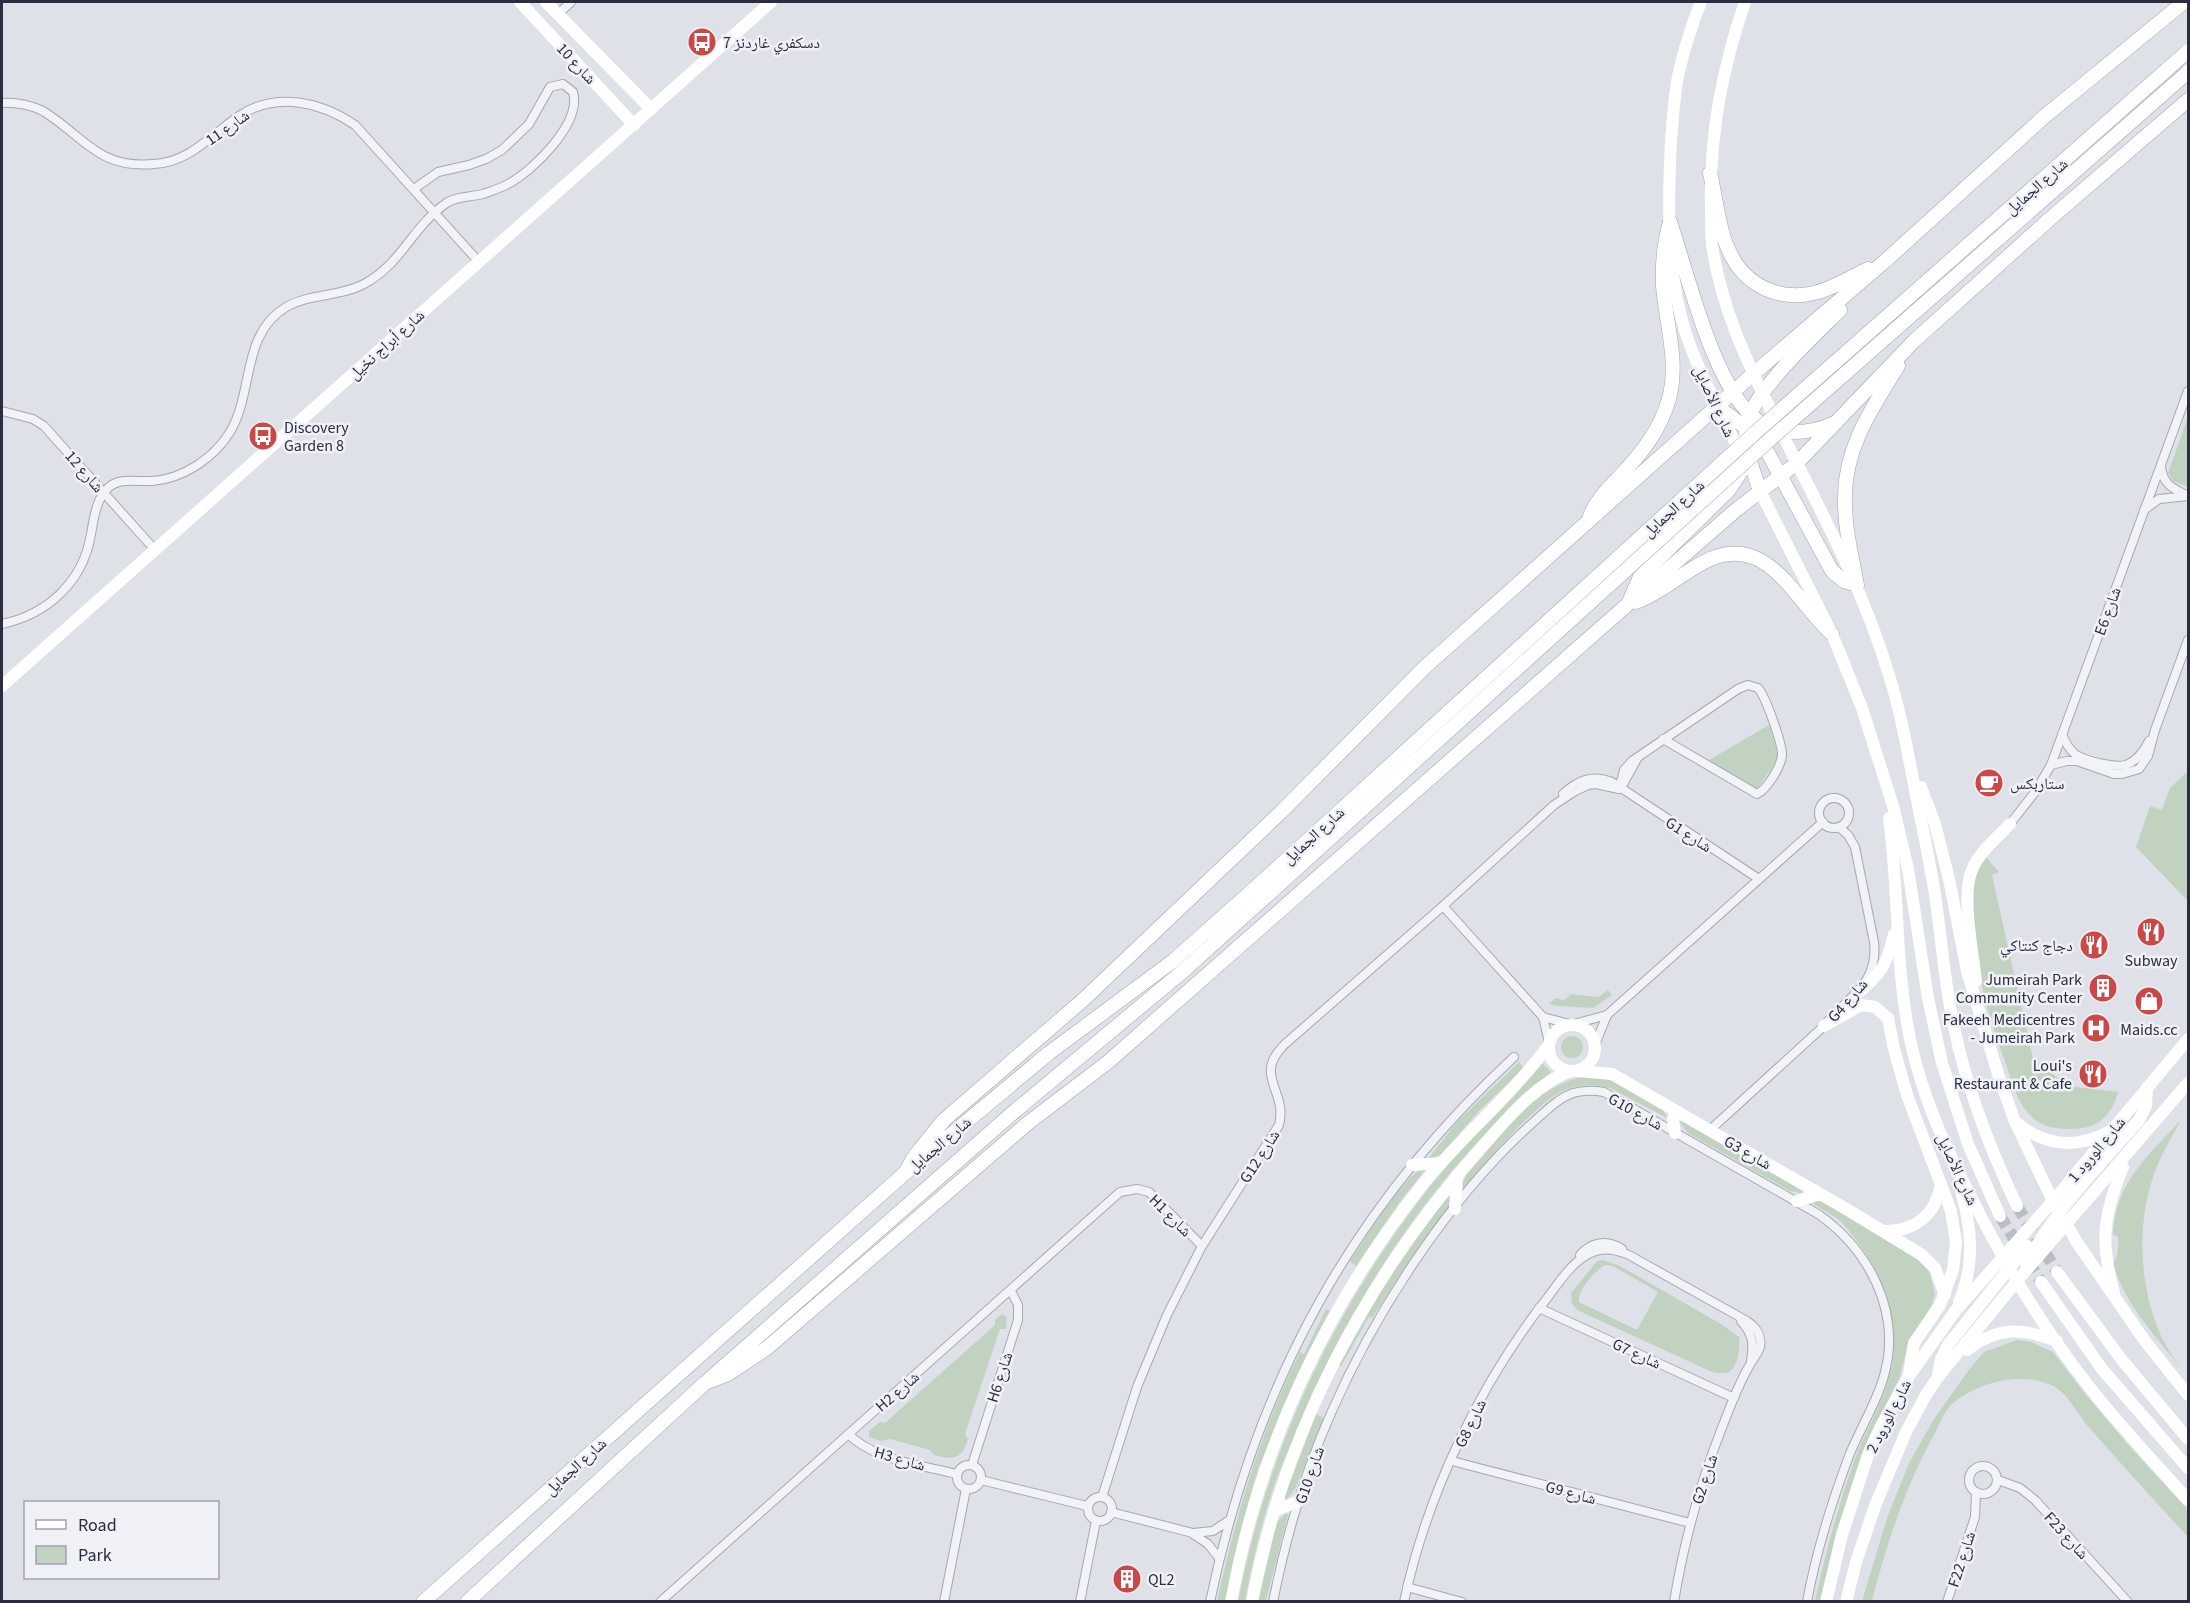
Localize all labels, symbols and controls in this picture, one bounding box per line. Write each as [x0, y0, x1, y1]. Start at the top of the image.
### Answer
bus stop icon: دسكفري غاردنز 7 [686, 26, 718, 58]
place label: دسكفري غاردنز 7 [723, 32, 820, 55]
street label: شارع 10 [551, 38, 601, 89]
street label: شارع 11 [201, 105, 254, 151]
street label: شارع الجمايل [2000, 153, 2073, 220]
street label: شارع أبراج نخيل [344, 305, 430, 385]
street label: شارع الأصايل [1688, 362, 1740, 441]
place label: Discovery Garden 8 [284, 417, 349, 457]
bus stop icon: Discovery Garden 8 [247, 420, 279, 452]
street label: شارع 12 [60, 446, 109, 498]
street label: شارع الجمايل [1638, 475, 1710, 543]
street label: E6 شارع [2089, 584, 2127, 639]
cafe icon: ستاربكس [1973, 767, 2005, 799]
place label: ستاربكس [2010, 773, 2065, 795]
street label: شارع الجمايل [1278, 802, 1350, 870]
street label: G1 شارع [1661, 812, 1716, 858]
restaurant icon: Subway [2135, 916, 2167, 948]
restaurant icon: دجاج كنتاكي [2078, 929, 2110, 961]
place label: دجاج كنتاكي [2000, 935, 2073, 958]
place label: Subway [2125, 950, 2178, 972]
place label: Jumeirah Park Community Center [1956, 969, 2082, 1009]
building icon: Jumeirah Park Community Center [2087, 972, 2119, 1004]
street label: G4 شارع [1823, 974, 1873, 1027]
shop icon: Maids.cc [2133, 985, 2165, 1017]
place label: Fakeeh Medicentres - Jumeirah Park [1943, 1009, 2075, 1049]
hospital icon: Fakeeh Medicentres - Jumeirah Park [2080, 1012, 2112, 1044]
place label: Maids.cc [2120, 1019, 2178, 1041]
place label: Loui's Restaurant & Cafe [1954, 1055, 2072, 1095]
restaurant icon: Loui's Restaurant & Cafe [2077, 1058, 2109, 1090]
street label: G10 شارع [1604, 1088, 1667, 1136]
street label: شارع الجمايل [903, 1112, 976, 1178]
street label: شارع الورود 1 [2063, 1112, 2131, 1187]
street label: G12 شارع [1234, 1126, 1285, 1187]
street label: G3 شارع [1720, 1130, 1775, 1175]
street label: شارع الأصايل [1931, 1130, 1983, 1209]
street label: H1 شارع [1144, 1190, 1196, 1242]
street label: G7 شارع [1609, 1333, 1665, 1375]
street label: H6 شارع [981, 1349, 1018, 1405]
street label: H2 شارع [871, 1366, 925, 1417]
street label: شارع الورود 2 [1861, 1376, 1917, 1457]
street label: G8 شارع [1450, 1395, 1492, 1451]
street label: شارع الجمايل [540, 1433, 612, 1501]
street label: H3 شارع [872, 1441, 928, 1477]
street label: G10 شارع [1290, 1444, 1330, 1507]
street label: G2 شارع [1687, 1451, 1723, 1507]
street label: G9 شارع [1543, 1476, 1598, 1510]
legend [24, 1501, 219, 1579]
street label: F23 شارع [2039, 1507, 2094, 1564]
text: Road [78, 1513, 117, 1538]
street label: F22 شارع [1943, 1529, 1981, 1590]
text: Park [78, 1543, 112, 1568]
building icon: QL2 [1111, 1563, 1143, 1595]
place label: QL2 [1148, 1569, 1174, 1591]

